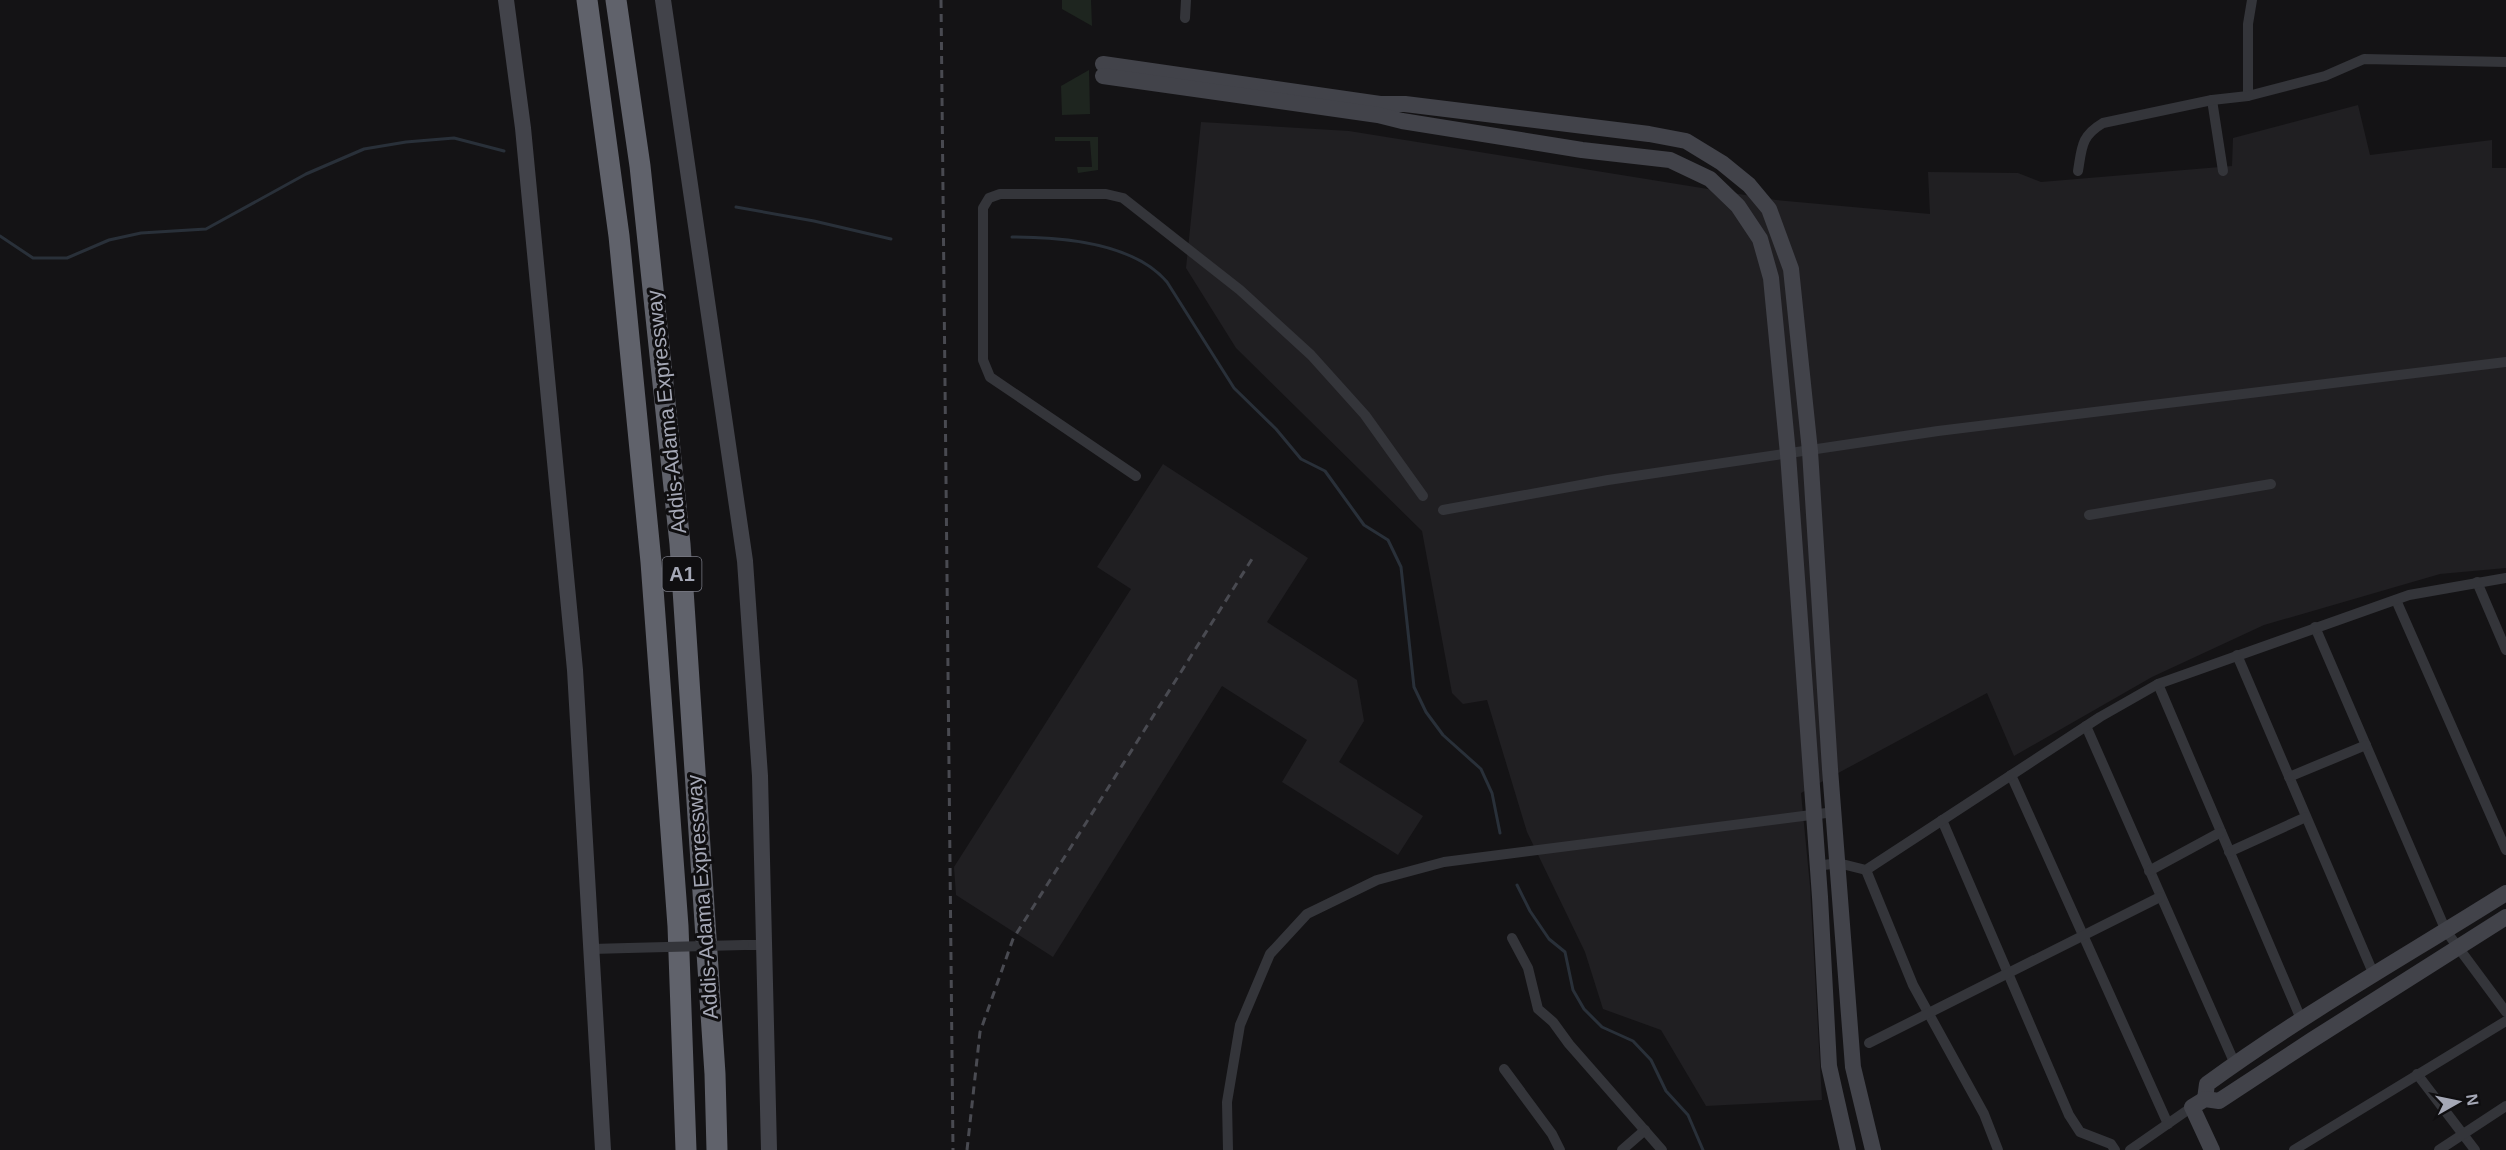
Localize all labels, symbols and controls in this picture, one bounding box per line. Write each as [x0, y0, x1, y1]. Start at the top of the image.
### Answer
street label: Addis-Adama Expressway [642, 288, 690, 535]
road number: A1 [662, 557, 702, 591]
street label: Addis-Adama Expressway [682, 773, 722, 1020]
north arrow [2428, 1072, 2488, 1132]
text: N [2463, 1093, 2482, 1107]

